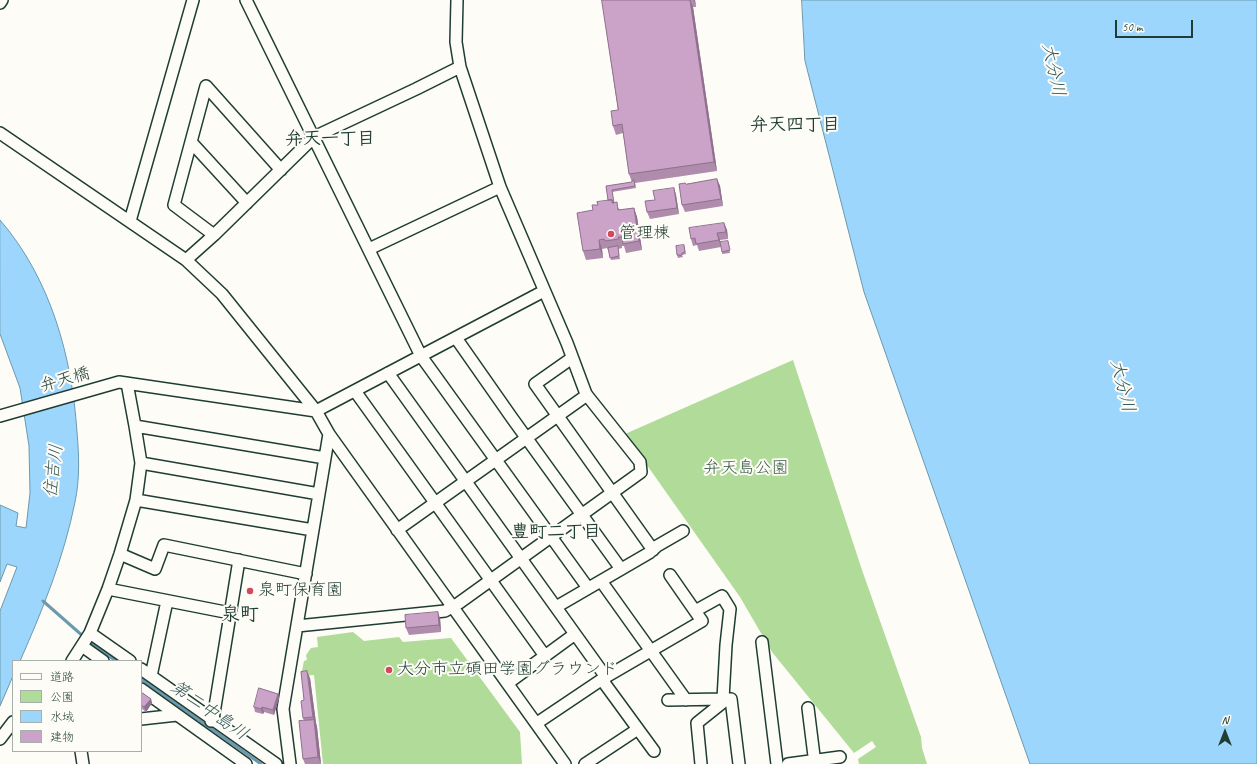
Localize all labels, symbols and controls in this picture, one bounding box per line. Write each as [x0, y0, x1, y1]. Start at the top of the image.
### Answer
scale bar [1117, 12, 1195, 38]
text: 50 m [1122, 19, 1142, 35]
water label: 大分川 [1037, 41, 1069, 99]
district label: 弁天四丁目 [750, 114, 840, 136]
district label: 弁天一丁目 [285, 128, 375, 150]
place label: 管理棟 [619, 224, 670, 244]
marker: 管理棟 [606, 229, 616, 239]
water label: 大分川 [1105, 357, 1139, 415]
street label: 弁天橋 [38, 363, 92, 397]
water label: 住吉川 [40, 443, 68, 499]
park label: 弁天島公園 [704, 459, 788, 479]
district label: 豊町二丁目 [511, 521, 601, 543]
place label: 泉町保育園 [258, 581, 343, 601]
marker: 泉町保育園 [245, 586, 255, 596]
district label: 泉町 [221, 604, 259, 626]
legend [12, 660, 142, 752]
place label: 大分市立碩田学園グラウンド [397, 660, 618, 680]
marker: 大分市立碩田学園グラウンド [384, 665, 394, 675]
text: 道路 [50, 669, 74, 685]
water label: 第二中島川 [166, 676, 252, 746]
text: 公園 [50, 689, 74, 705]
text: 水域 [50, 709, 74, 725]
north arrow [1205, 712, 1245, 752]
text: N [1222, 713, 1228, 727]
text: 建物 [50, 729, 74, 745]

